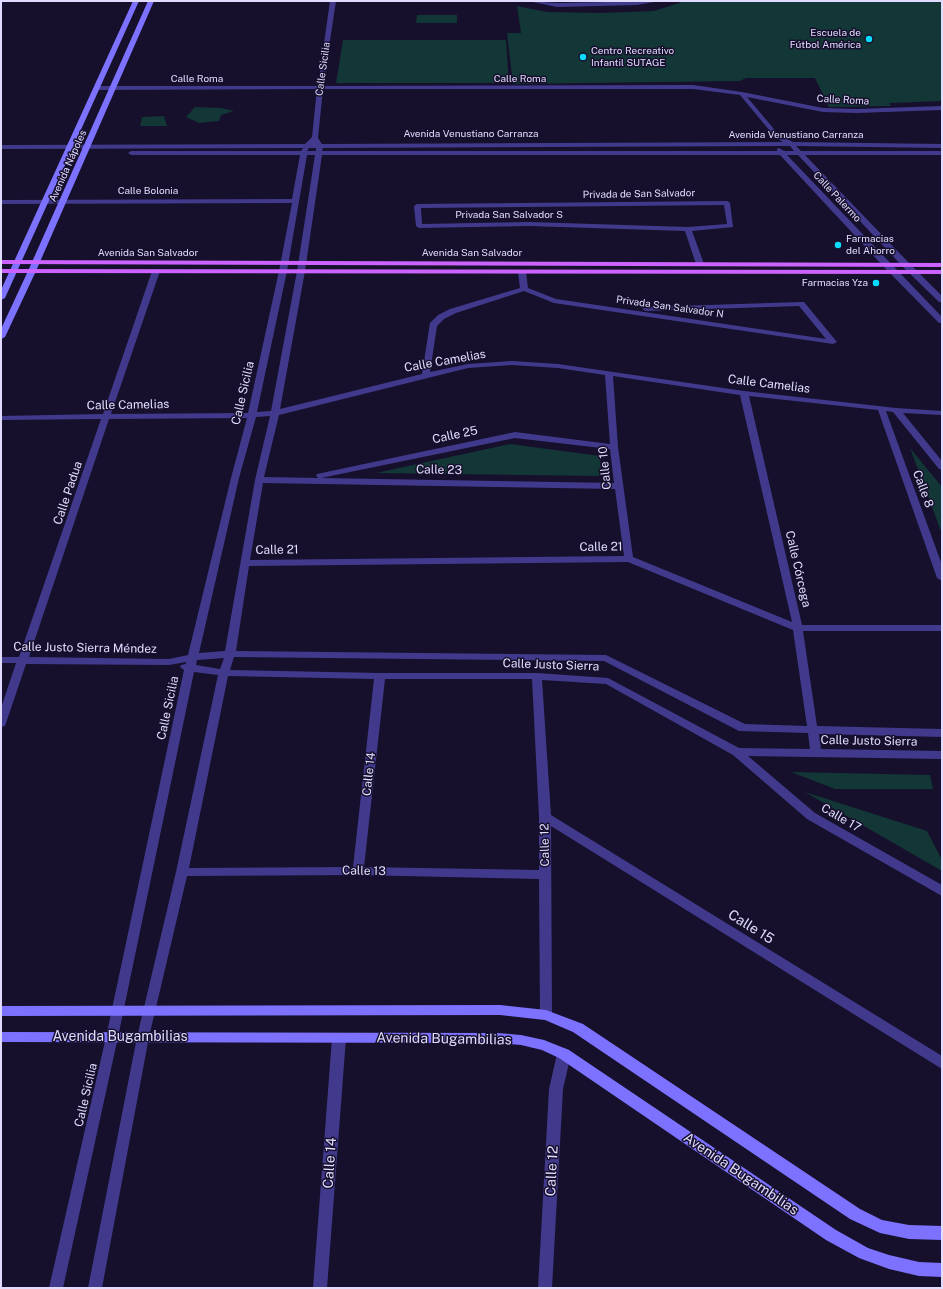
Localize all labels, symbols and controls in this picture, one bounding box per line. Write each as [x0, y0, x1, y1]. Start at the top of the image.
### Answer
place label: Escuela de Fútbol América [790, 27, 861, 50]
marker: Escuela de Fútbol América [864, 34, 874, 44]
street label: Calle Sicilia [313, 41, 333, 97]
place label: Centro Recreativo Infantil SUTAGE [591, 45, 674, 68]
marker: Centro Recreativo Infantil SUTAGE [578, 52, 588, 62]
street label: Calle Roma [171, 73, 223, 85]
street label: Calle Roma [494, 73, 546, 85]
street label: Calle Roma [816, 93, 870, 107]
street label: Avenida Nápoles [47, 128, 89, 204]
street label: Avenida Venustiano Carranza [403, 128, 539, 140]
street label: Avenida Venustiano Carranza [728, 129, 864, 141]
street label: Calle Palermo [811, 169, 863, 225]
street label: Calle Bolonia [118, 185, 178, 197]
street label: Privada de San Salvador [583, 187, 695, 201]
street label: Privada San Salvador S [455, 209, 563, 221]
place label: Farmacias del Ahorro [846, 233, 895, 256]
marker: Farmacias del Ahorro [833, 240, 843, 250]
street label: Avenida San Salvador [98, 247, 198, 259]
street label: Avenida San Salvador [422, 247, 522, 259]
place label: Farmacias Yza [802, 277, 868, 289]
marker: Farmacias Yza [871, 278, 881, 288]
street label: Privada San Salvador N [615, 294, 725, 320]
street label: Calle Camelias [403, 347, 487, 375]
street label: Calle Sicilia [229, 360, 257, 426]
street label: Calle Camelias [727, 372, 811, 396]
street label: Calle Camelias [87, 397, 169, 413]
street label: Calle 25 [431, 423, 479, 447]
street label: Calle 10 [596, 446, 614, 490]
street label: Calle Padua [50, 459, 86, 527]
street label: Calle 23 [416, 462, 462, 478]
street label: Calle 8 [910, 468, 936, 510]
street label: Calle Córcega [782, 529, 814, 609]
street label: Calle 21 [579, 539, 623, 555]
street label: Calle 21 [255, 542, 299, 558]
street label: Calle Justo Sierra Méndez [13, 640, 157, 656]
street label: Calle Justo Sierra [502, 656, 600, 674]
street label: Calle Sicilia [154, 675, 182, 741]
street label: Calle Justo Sierra [821, 733, 917, 749]
street label: Calle 14 [360, 751, 378, 797]
street label: Calle 17 [819, 801, 863, 835]
street label: Calle 12 [537, 823, 553, 867]
street label: Calle 13 [342, 863, 386, 879]
street label: Calle 15 [725, 906, 777, 948]
street label: Avenida Bugambilias [52, 1029, 188, 1045]
street label: Avenida Bugambilias [376, 1029, 512, 1049]
street label: Calle Sicilia [72, 1062, 100, 1128]
street label: Avenida Bugambilias [680, 1129, 802, 1219]
street label: Calle 14 [320, 1137, 340, 1189]
street label: Calle 12 [542, 1145, 562, 1197]

